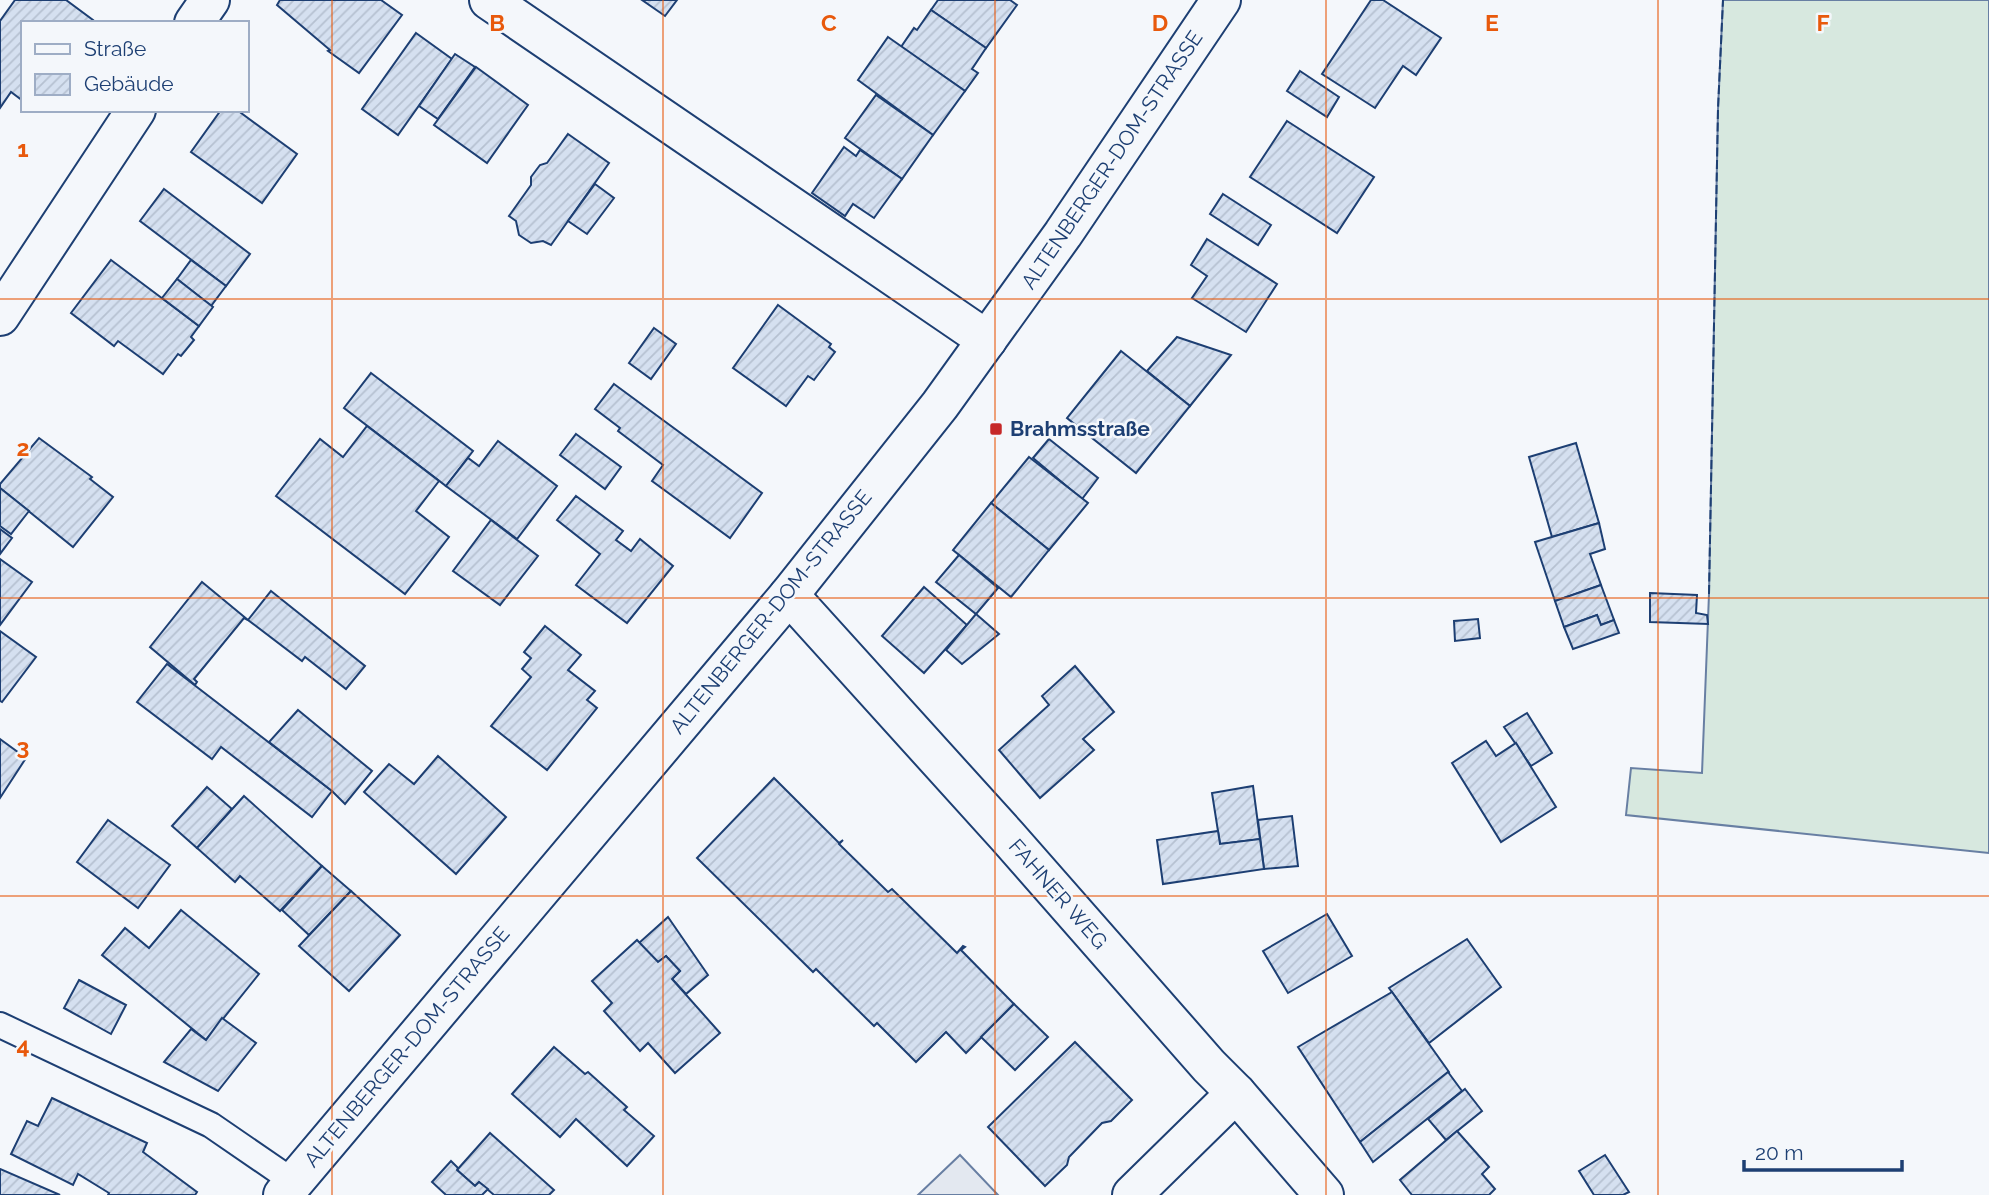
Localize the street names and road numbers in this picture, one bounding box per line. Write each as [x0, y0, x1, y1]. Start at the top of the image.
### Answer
street label: ALTENBERGER-DOM-STRASSE [1016, 26, 1208, 294]
street label: ALTENBERGER-DOM-STRASSE [665, 485, 877, 739]
street label: FAHNER WEG [1004, 834, 1113, 954]
street label: ALTENBERGER-DOM-STRASSE [299, 921, 515, 1172]

